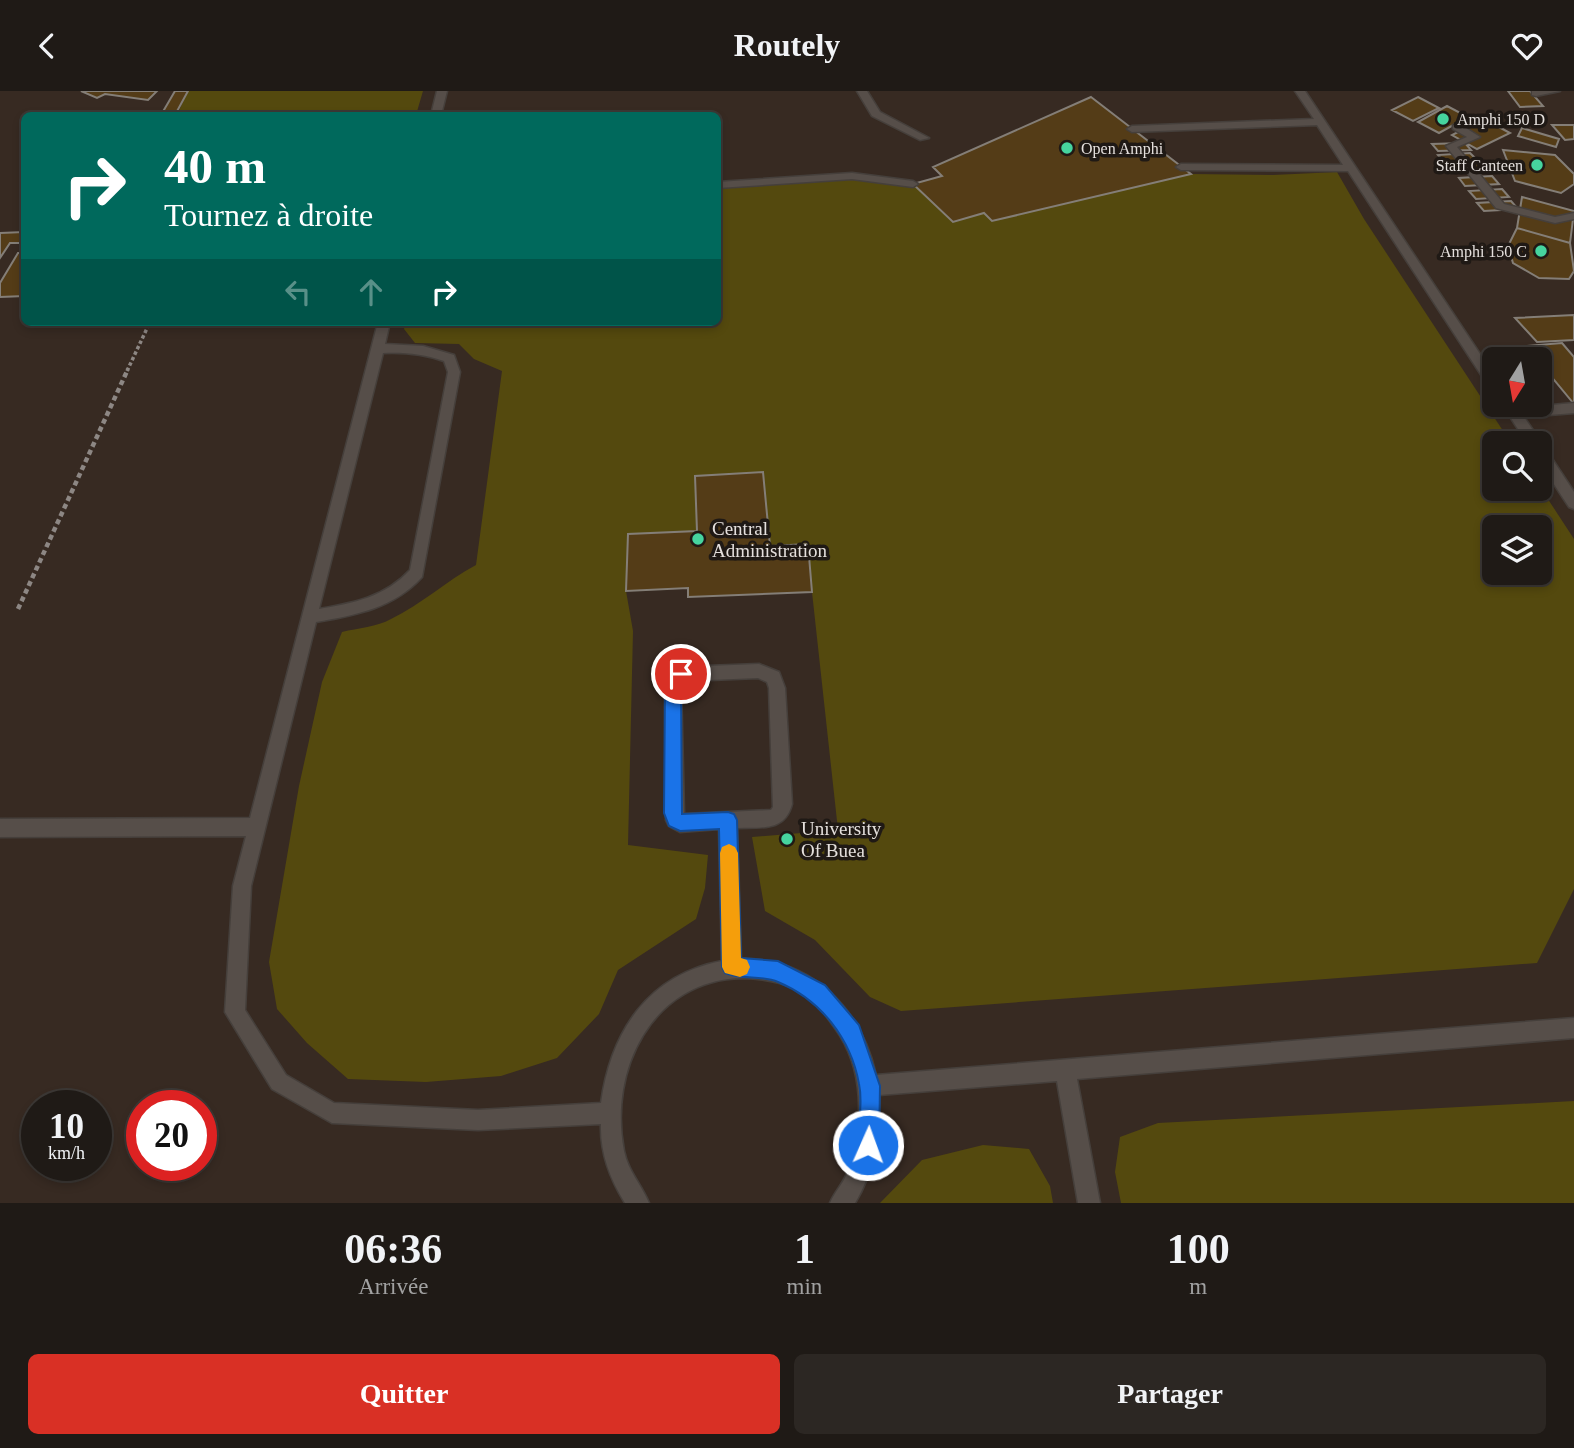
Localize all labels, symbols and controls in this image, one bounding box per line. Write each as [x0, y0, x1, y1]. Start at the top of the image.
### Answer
icon: back [28, 27, 66, 65]
text: Routely [734, 27, 840, 63]
icon: heart [1508, 27, 1546, 65]
marker: Amphi 150 D [1435, 111, 1451, 127]
place label: Amphi 150 D [1457, 111, 1545, 129]
text: 40 m [164, 139, 266, 194]
icon: right [49, 140, 140, 231]
marker: Open Amphi [1059, 140, 1075, 156]
place label: Open Amphi [1081, 140, 1164, 158]
place label: Staff Canteen [1436, 157, 1523, 174]
marker: Staff Canteen [1529, 157, 1545, 173]
text: Tournez à droite [164, 197, 373, 233]
place label: Amphi 150 C [1440, 243, 1527, 261]
marker: Amphi 150 C [1533, 243, 1549, 259]
icon: left [279, 273, 317, 311]
icon: ahead [352, 273, 390, 311]
icon: right [425, 273, 463, 311]
north arrow [1482, 347, 1552, 417]
map controls [1482, 347, 1552, 585]
button: search [1482, 431, 1552, 501]
button: layers [1482, 515, 1552, 585]
place label: Central Administration [712, 518, 828, 561]
marker: Central Administration [690, 531, 706, 547]
pin [651, 644, 711, 704]
icon: arrive [662, 655, 700, 693]
place label: University Of Buea [801, 818, 882, 861]
marker: University Of Buea [779, 831, 795, 847]
speed limit sign: 20 [126, 1090, 217, 1181]
text: 10 [49, 1107, 84, 1146]
position arrow [831, 1108, 905, 1182]
text: km/h [48, 1143, 85, 1163]
text: 06:36 [344, 1226, 442, 1272]
text: 1 [794, 1226, 815, 1272]
text: 100 [1167, 1226, 1230, 1272]
text: Arrivée [358, 1274, 428, 1299]
text: min [787, 1274, 822, 1299]
text: m [1189, 1274, 1207, 1299]
button: Quitter [28, 1354, 780, 1434]
button: Partager [794, 1354, 1546, 1434]

